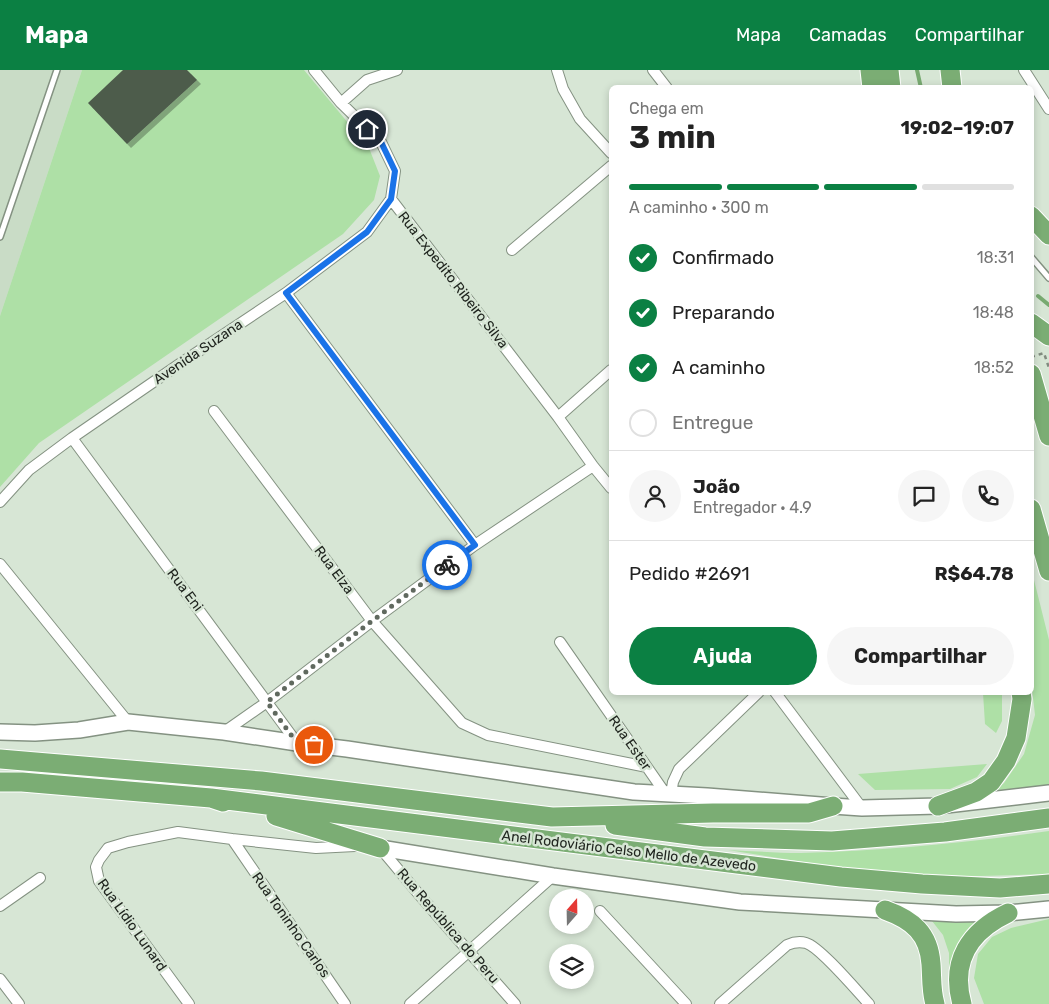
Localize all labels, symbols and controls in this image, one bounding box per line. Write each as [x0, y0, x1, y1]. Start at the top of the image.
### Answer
text: Mapa [25, 21, 88, 49]
text: Mapa [736, 24, 781, 46]
text: Camadas [809, 24, 887, 46]
text: Compartilhar [915, 24, 1024, 46]
text: Chega em [629, 99, 704, 118]
pin [346, 108, 388, 150]
icon: home [353, 115, 381, 143]
text: 19:02–19:07 [901, 116, 1014, 139]
text: 3 min [629, 118, 716, 156]
text: A caminho · 300 m [629, 198, 769, 217]
street label: Rua Expedito Ribeiro Silva [394, 208, 512, 352]
icon: check [629, 244, 657, 272]
text: Confirmado [672, 246, 774, 269]
text: 18:31 [977, 248, 1014, 267]
icon: check [629, 299, 657, 327]
text: Preparando [672, 301, 775, 324]
text: 18:48 [973, 303, 1014, 322]
street label: Avenida Suzana [150, 316, 246, 388]
icon: check [629, 354, 657, 382]
text: A caminho [672, 356, 765, 379]
text: 18:52 [974, 358, 1014, 377]
text: Entregue [672, 411, 753, 434]
button: person [629, 470, 681, 522]
button: chat [898, 470, 950, 522]
button: phone [962, 470, 1014, 522]
text: João [693, 475, 740, 498]
text: Entregador · 4.9 [693, 498, 812, 517]
courier [422, 540, 472, 590]
street label: Rua Elza [311, 543, 357, 597]
icon: bike [433, 551, 461, 579]
text: Pedido #2691 [629, 562, 750, 585]
text: R$64.78 [934, 562, 1014, 585]
street label: Rua Eni [163, 565, 207, 615]
button: Ajuda [629, 627, 817, 685]
button: Compartilhar [827, 627, 1014, 685]
street label: Rua Ester [605, 712, 655, 774]
pin [293, 724, 335, 766]
icon: bag [300, 731, 328, 759]
street label: Anel Rodoviário Celso Mello de Azevedo [501, 827, 757, 875]
street label: Rua República do Peru [393, 865, 503, 987]
street label: Rua Toninho Carlos [248, 869, 334, 981]
street label: Rua Lídio Lunard [94, 875, 170, 975]
north arrow [549, 889, 594, 934]
map controls [549, 889, 594, 989]
button: layers [549, 944, 594, 989]

